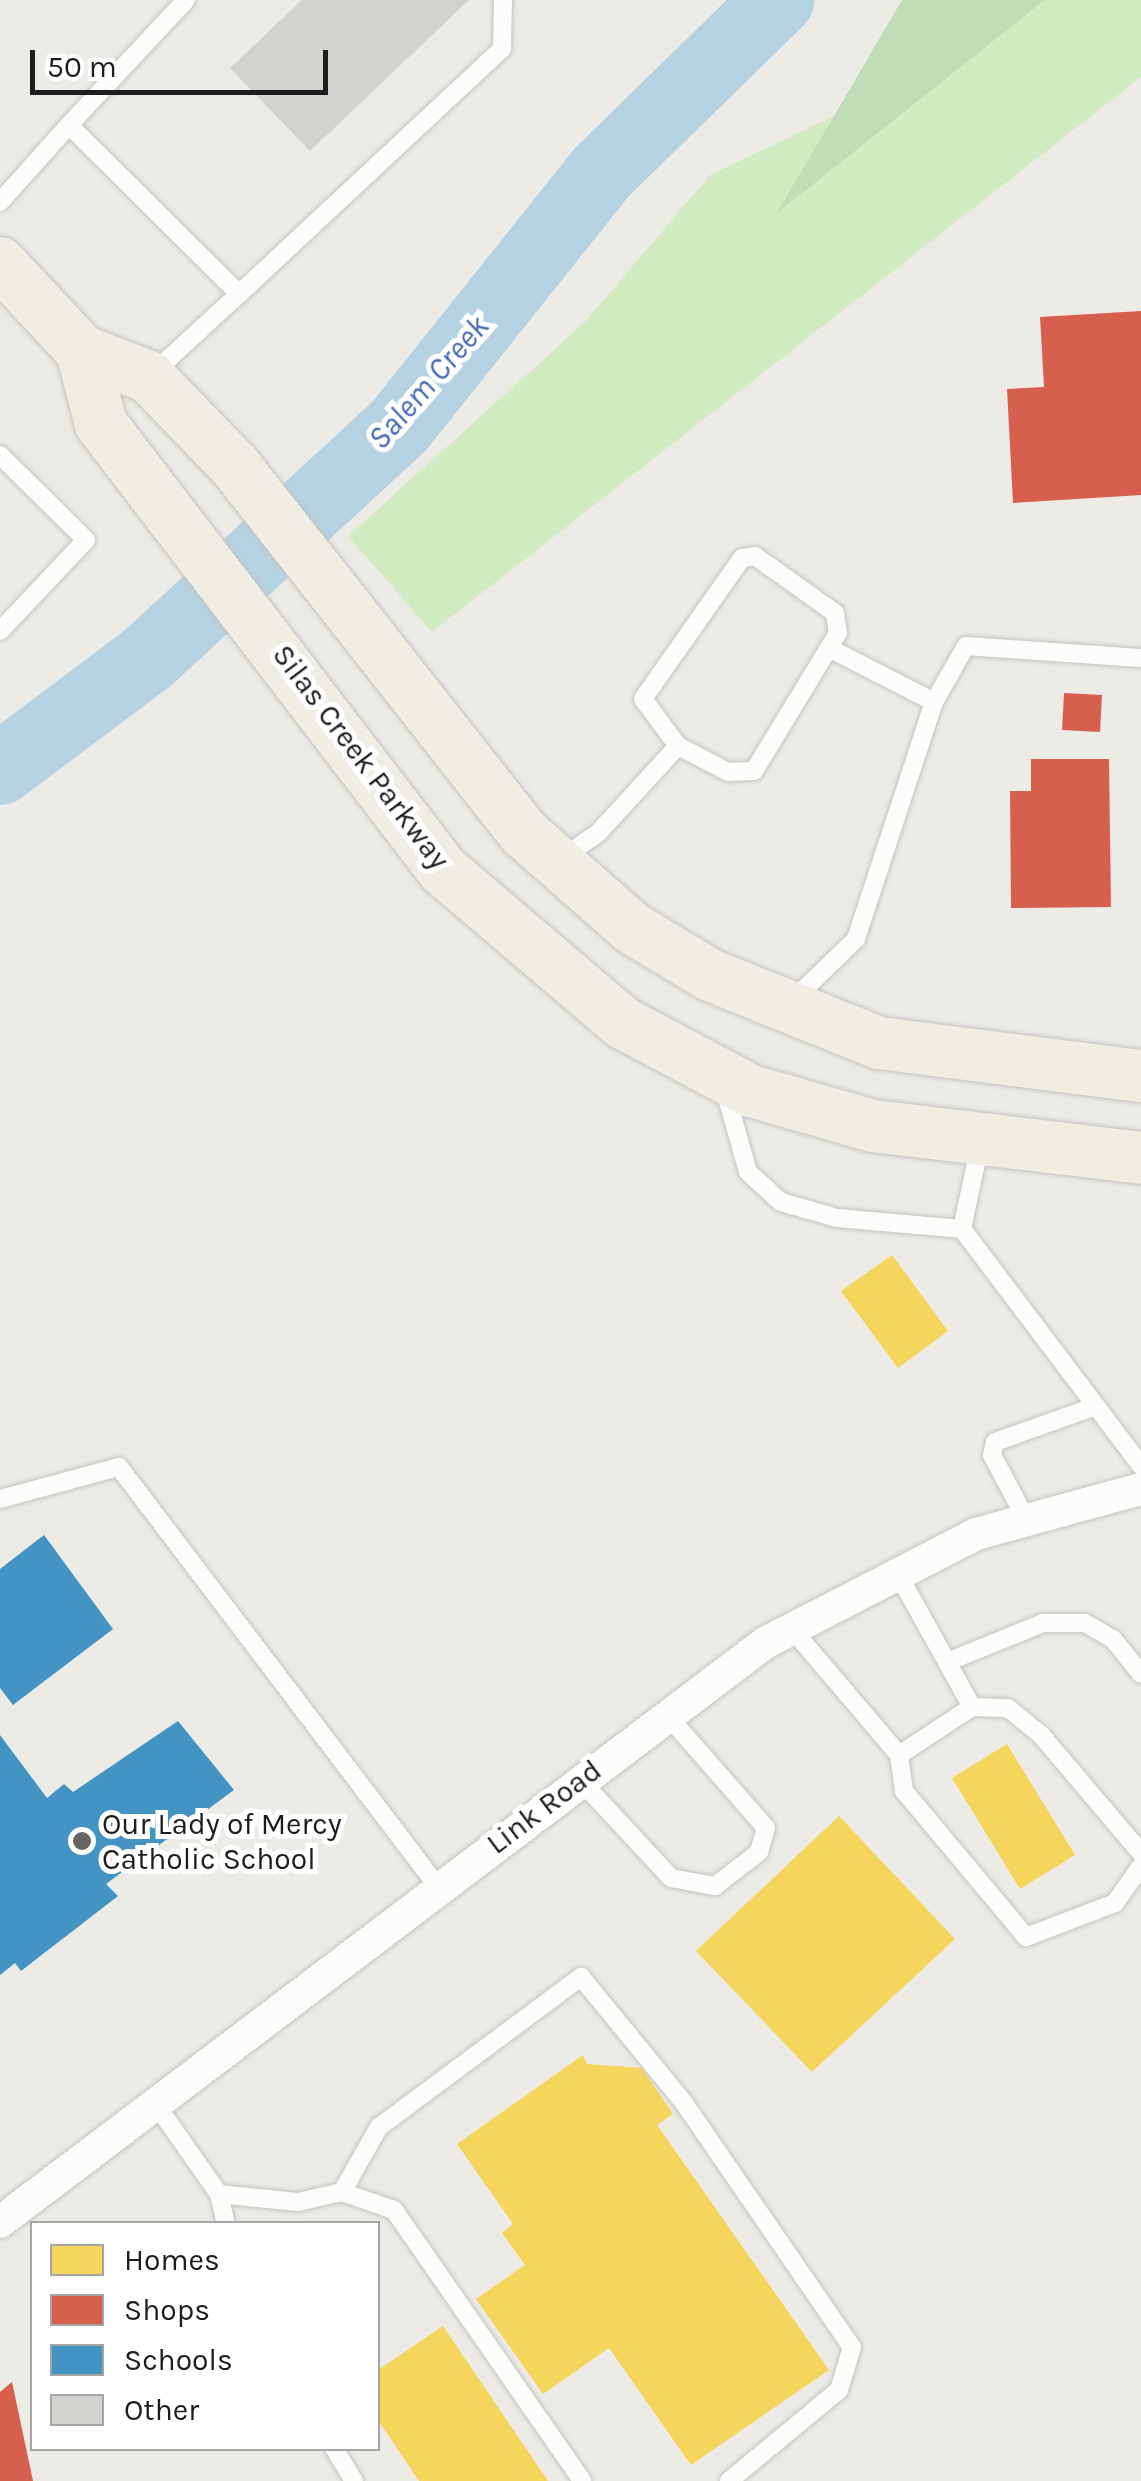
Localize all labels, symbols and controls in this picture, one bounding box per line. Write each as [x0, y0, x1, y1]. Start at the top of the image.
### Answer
scale bar [35, 30, 332, 92]
text: 50 m [47, 49, 117, 85]
water label: Salem Creek [360, 308, 498, 458]
street label: Silas Creek Parkway [265, 638, 457, 876]
street label: Link Road [480, 1752, 608, 1862]
place label: Our Lady of Mercy Catholic School [102, 1806, 342, 1876]
marker: Our Lady of Mercy Catholic School [71, 1830, 93, 1852]
legend [30, 2221, 380, 2451]
text: Homes [124, 2242, 220, 2278]
text: Shops [124, 2292, 210, 2328]
text: Schools [124, 2342, 233, 2378]
text: Other [124, 2392, 199, 2428]

